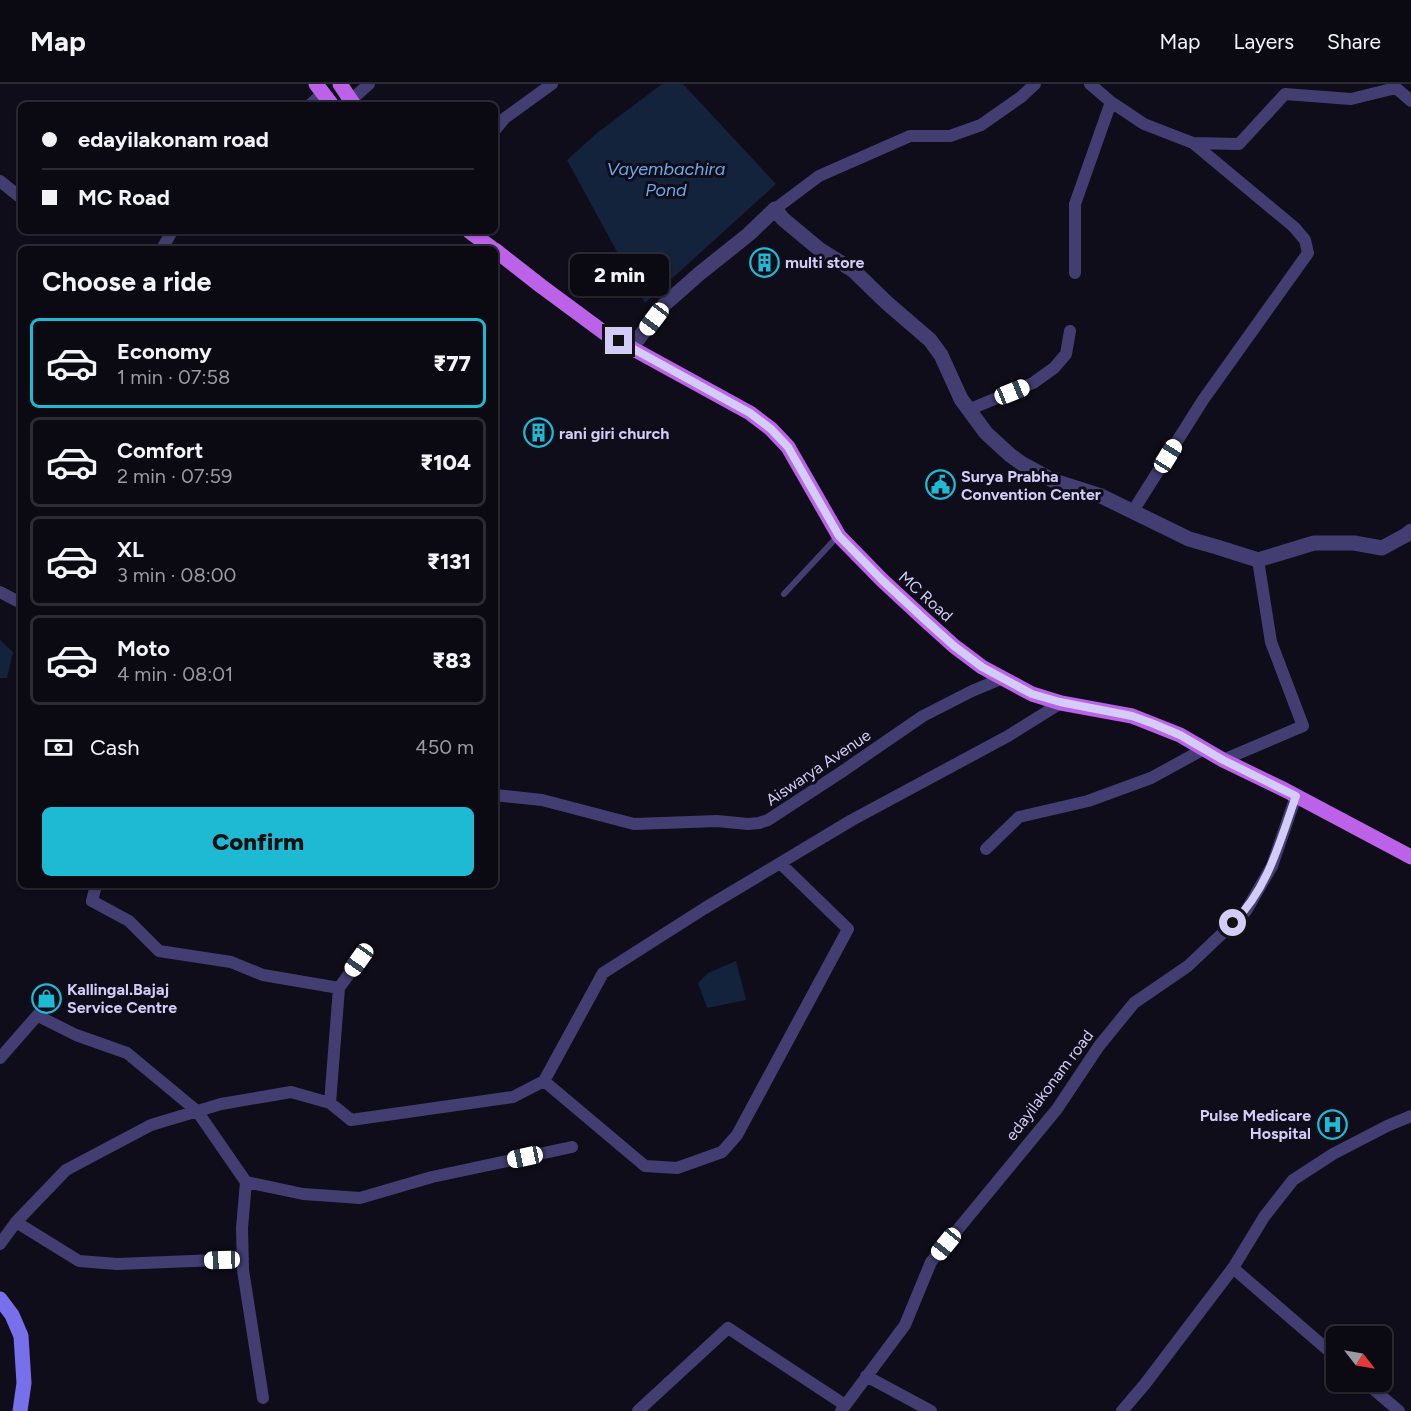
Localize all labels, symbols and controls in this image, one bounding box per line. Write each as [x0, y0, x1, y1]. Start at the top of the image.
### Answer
text: Map [30, 24, 86, 58]
text: Map [1160, 29, 1200, 54]
text: Layers [1233, 29, 1294, 54]
text: Share [1327, 29, 1381, 54]
text: edayilakonam road [78, 126, 269, 153]
water label: Vayembachira Pond [607, 158, 726, 201]
text: MC Road [78, 184, 170, 211]
building icon: multi store [748, 246, 780, 278]
place label: multi store [785, 253, 865, 272]
callout: 2 min [570, 254, 668, 296]
text: 2 min [594, 263, 645, 287]
text: Choose a ride [42, 265, 211, 298]
car [636, 299, 672, 339]
route end [605, 327, 632, 354]
icon: car [45, 336, 99, 390]
text: Economy [117, 338, 212, 365]
text: ₹77 [433, 350, 471, 377]
text: 1 min · 07:58 [117, 365, 230, 389]
car [992, 377, 1032, 407]
building icon: rani giri church [522, 417, 554, 449]
place label: rani giri church [559, 424, 669, 443]
icon: car [45, 435, 99, 489]
car [1151, 436, 1185, 476]
text: Comfort [117, 437, 203, 464]
text: ₹104 [420, 449, 471, 476]
text: 2 min · 07:59 [117, 464, 232, 488]
place label: Surya Prabha Convention Center [961, 467, 1101, 504]
public building icon: Surya Prabha Convention Center [924, 469, 956, 501]
icon: car [45, 534, 99, 588]
text: XL [117, 536, 144, 563]
text: ₹131 [427, 548, 471, 575]
text: 3 min · 08:00 [117, 563, 236, 587]
street label: MC Road [895, 567, 956, 625]
icon: car [45, 633, 99, 687]
text: Moto [117, 635, 170, 662]
text: ₹83 [432, 647, 471, 674]
text: 4 min · 08:01 [117, 662, 233, 686]
street label: Aiswarya Avenue [762, 725, 875, 810]
icon: cash [42, 731, 75, 764]
text: Cash [90, 734, 140, 761]
text: 450 m [415, 735, 474, 759]
button: Confirm [42, 807, 474, 876]
route start [1219, 909, 1246, 936]
car [341, 940, 377, 980]
place label: Kallingal.Bajaj Service Centre [67, 980, 177, 1017]
shop icon: Kallingal.Bajaj Service Centre [30, 982, 62, 1014]
street label: edayilakonam road [1002, 1026, 1097, 1144]
place label: Pulse Medicare Hospital [1200, 1106, 1311, 1143]
hospital icon: Pulse Medicare Hospital [1316, 1108, 1348, 1140]
car [506, 1144, 544, 1170]
car [928, 1224, 964, 1264]
car [204, 1250, 240, 1270]
north arrow [1326, 1326, 1392, 1392]
map controls [1326, 1326, 1392, 1392]

